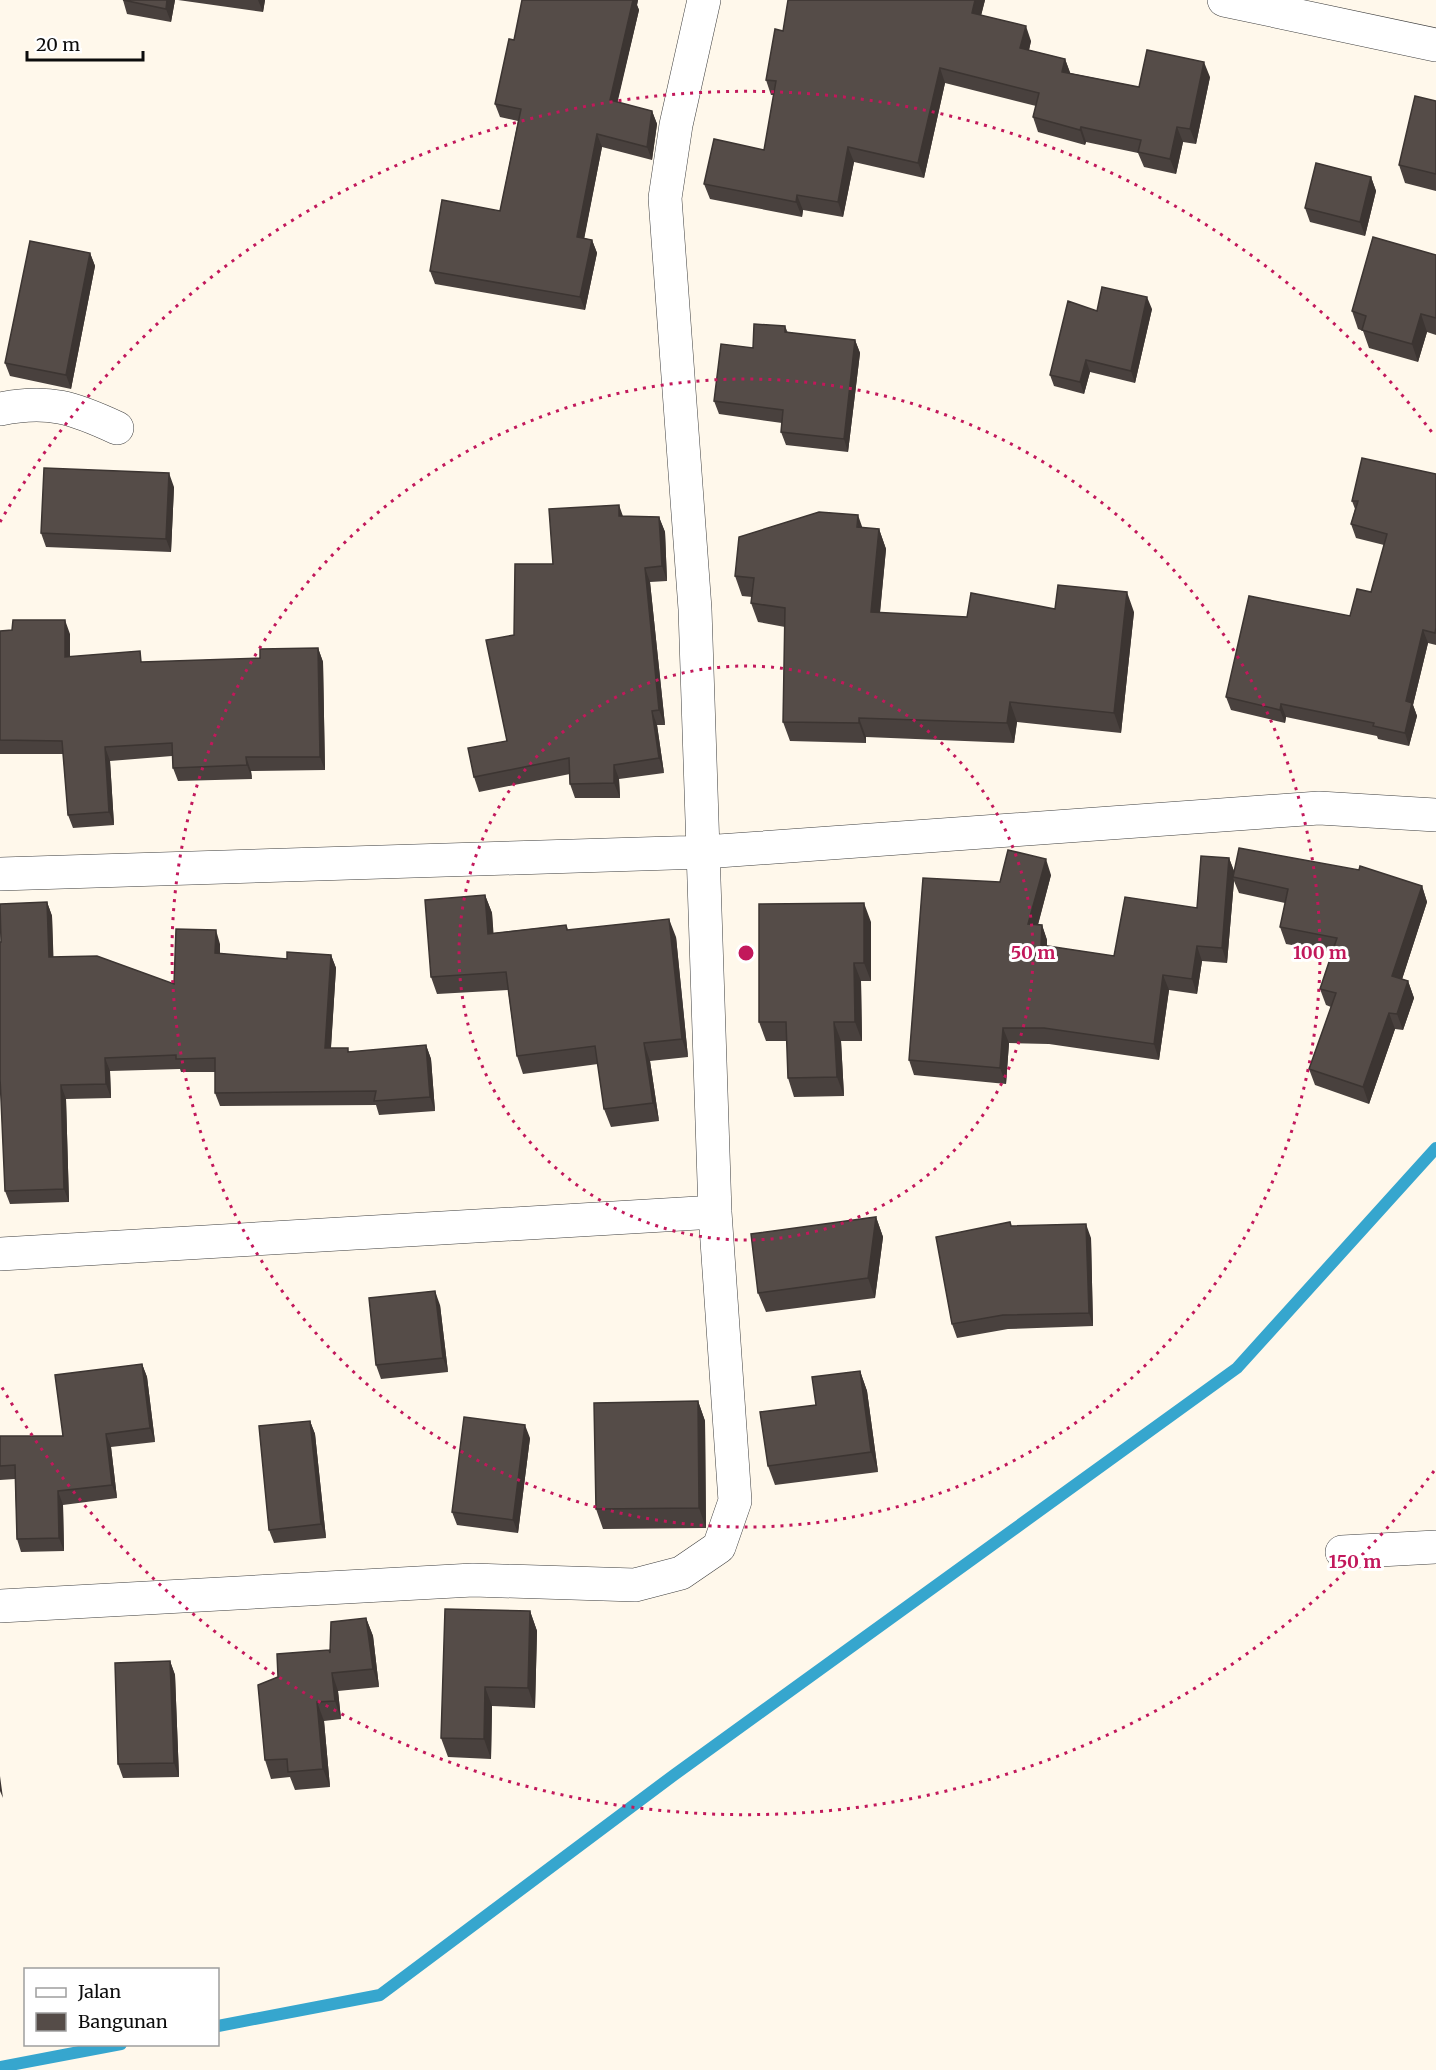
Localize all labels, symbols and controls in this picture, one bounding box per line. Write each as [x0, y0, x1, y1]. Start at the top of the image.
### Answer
scale bar [27, 24, 142, 62]
text: 20 m [36, 33, 80, 56]
text: 50 m [1011, 941, 1055, 964]
text: 100 m [1293, 941, 1347, 964]
centre of rings [736, 943, 756, 963]
text: 150 m [1329, 1550, 1381, 1573]
legend [24, 1968, 219, 2046]
text: Jalan [77, 1980, 121, 2003]
text: Bangunan [78, 2010, 168, 2033]

